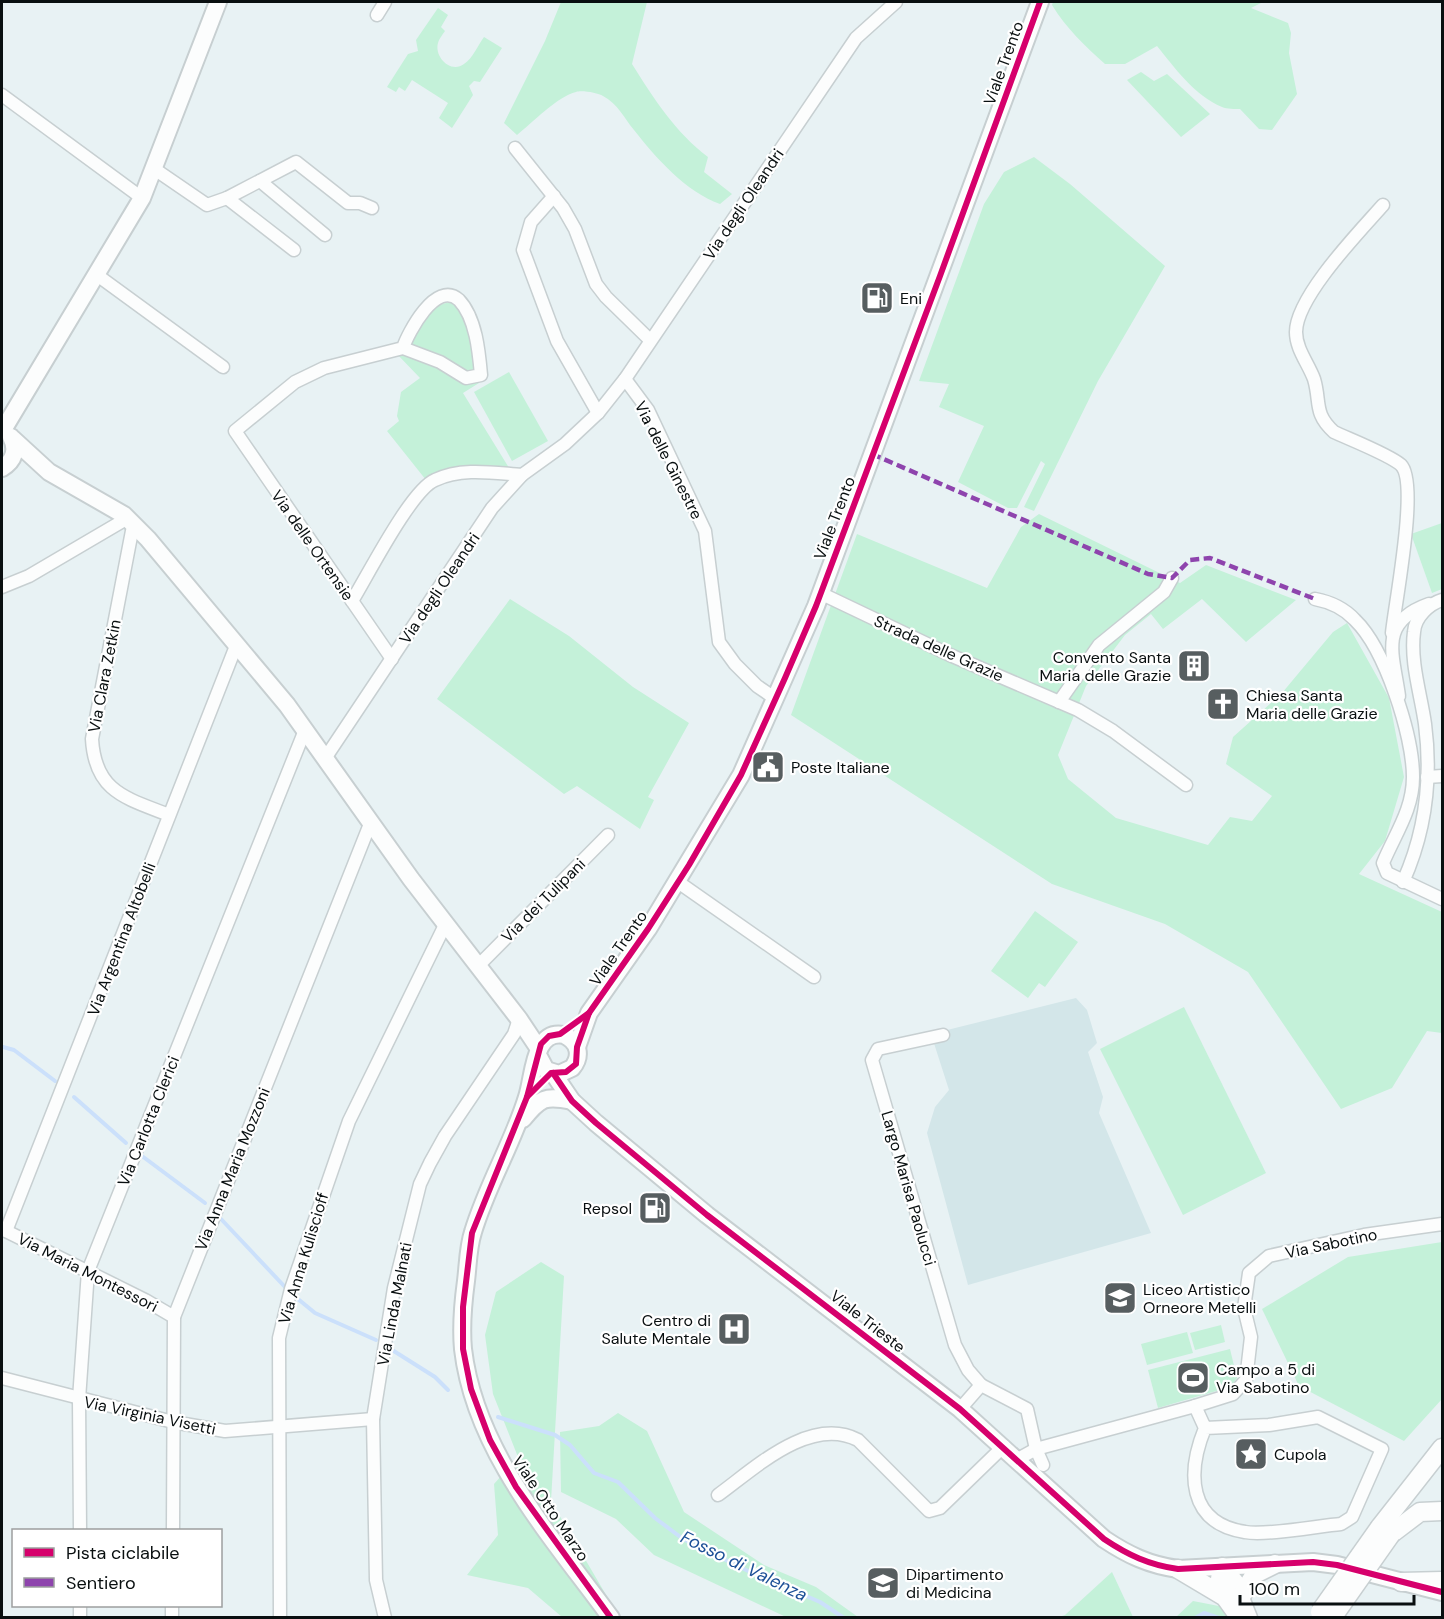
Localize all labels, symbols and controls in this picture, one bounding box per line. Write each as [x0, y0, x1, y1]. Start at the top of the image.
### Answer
street label: Viale Trento [979, 18, 1028, 108]
street label: Via degli Oleandri [698, 145, 788, 264]
fuel station icon: Eni [859, 280, 895, 316]
place label: Eni [900, 288, 922, 309]
street label: Via delle Ginestre [630, 398, 707, 523]
street label: Viale Trento [809, 473, 860, 563]
street label: Via delle Ortensie [267, 486, 359, 605]
street label: Via degli Oleandri [394, 529, 484, 648]
street label: Strada delle Grazie [871, 610, 1007, 686]
street label: Via Clara Zetkin [83, 618, 126, 735]
place label: Convento Santa Maria delle Grazie [1040, 647, 1171, 686]
building icon: Convento Santa Maria delle Grazie [1176, 648, 1212, 684]
place label: Chiesa Santa Maria delle Grazie [1246, 685, 1378, 724]
church icon: Chiesa Santa Maria delle Grazie [1205, 686, 1241, 722]
public building icon: Poste Italiane [750, 749, 786, 785]
place label: Poste Italiane [791, 757, 889, 778]
street label: Via dei Tulipani [497, 854, 590, 947]
street label: Via Argentina Altobelli [82, 859, 160, 1019]
street label: Viale Trento [585, 906, 652, 990]
street label: Via Carlotta Clerici [113, 1053, 184, 1189]
street label: Via Anna Maria Mozzoni [190, 1084, 275, 1254]
street label: Largo Marisa Paolucci [876, 1108, 941, 1268]
street label: Via Anna Kuliscioff [273, 1190, 333, 1326]
fuel station icon: Repsol [637, 1190, 673, 1226]
place label: Repsol [583, 1198, 632, 1219]
street label: Via Sabotino [1283, 1224, 1379, 1263]
street label: Via Maria Montessori [14, 1228, 162, 1317]
street label: Via Linda Malnati [372, 1241, 417, 1368]
place label: Liceo Artistico Orneore Metelli [1143, 1279, 1256, 1318]
school or university icon: Liceo Artistico Orneore Metelli [1102, 1280, 1138, 1316]
street label: Viale Trieste [826, 1285, 910, 1357]
place label: Centro di Salute Mentale [602, 1310, 711, 1349]
hospital icon: Centro di Salute Mentale [716, 1311, 752, 1347]
place label: Campo a 5 di Via Sabotino [1216, 1359, 1315, 1398]
sports icon: Campo a 5 di Via Sabotino [1175, 1360, 1211, 1396]
street label: Via Virginia Visetti [82, 1391, 218, 1440]
place icon: Cupola [1233, 1436, 1269, 1472]
place label: Cupola [1274, 1444, 1326, 1465]
street label: Viale Otto Marzo [507, 1451, 594, 1565]
water label: Fosso di Valenza [677, 1525, 811, 1607]
legend [12, 1529, 222, 1607]
text: Pista ciclabile [66, 1541, 180, 1565]
place label: Dipartimento di Medicina [906, 1564, 1004, 1603]
school or university icon: Dipartimento di Medicina [865, 1565, 901, 1601]
scale bar [1240, 1568, 1414, 1606]
text: Sentiero [66, 1571, 136, 1595]
text: 100 m [1249, 1577, 1300, 1601]

